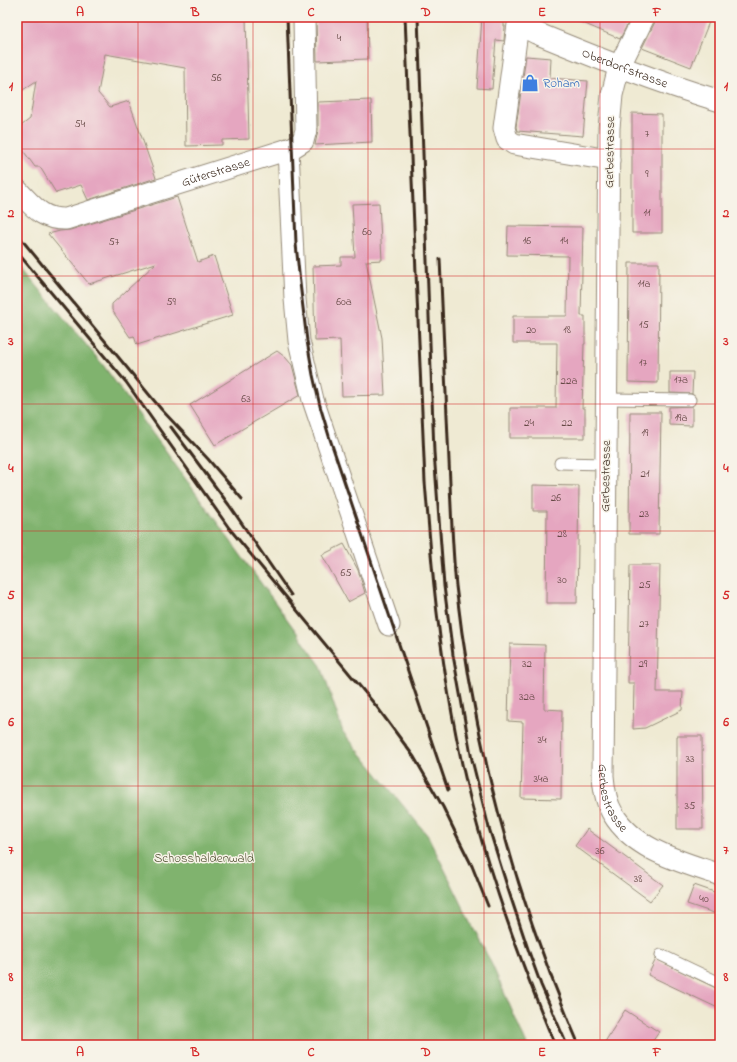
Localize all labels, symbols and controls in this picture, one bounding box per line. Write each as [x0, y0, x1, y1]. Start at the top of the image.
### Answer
text: A [76, 3, 84, 22]
text: B [190, 3, 200, 22]
text: C [307, 3, 315, 22]
text: D [420, 3, 431, 22]
text: E [538, 3, 546, 22]
text: F [652, 3, 662, 22]
house number: 4 [337, 30, 342, 46]
street label: Oberdorfstrasse [579, 43, 671, 93]
house number: 56 [210, 70, 222, 86]
shop icon: Roham [520, 73, 540, 93]
place label: Roham [543, 74, 580, 93]
text: 1 [9, 77, 14, 96]
text: 1 [724, 77, 729, 96]
house number: 54 [75, 116, 86, 132]
street label: Gerbestrasse [600, 116, 620, 188]
house number: 7 [645, 126, 650, 142]
street label: Güterstrasse [179, 152, 252, 192]
house number: 9 [645, 166, 649, 182]
text: 2 [7, 204, 15, 223]
text: 2 [722, 204, 730, 223]
house number: 11 [644, 205, 651, 221]
house number: 60 [362, 224, 372, 240]
house number: 16 [523, 233, 531, 249]
house number: 14 [560, 233, 568, 249]
house number: 57 [109, 234, 120, 250]
house number: 11a [638, 276, 651, 292]
house number: 59 [166, 294, 176, 310]
house number: 60a [336, 294, 352, 310]
house number: 15 [639, 317, 649, 333]
house number: 20 [526, 322, 536, 338]
house number: 18 [563, 322, 571, 338]
text: 3 [7, 332, 14, 351]
text: 3 [722, 332, 729, 351]
house number: 17 [639, 355, 647, 371]
house number: 17a [674, 372, 688, 388]
house number: 22a [561, 373, 577, 389]
house number: 63 [241, 391, 251, 407]
house number: 19a [675, 410, 687, 426]
house number: 24 [524, 415, 534, 431]
house number: 22 [562, 415, 573, 431]
house number: 19 [642, 425, 649, 441]
street label: Gerbestrasse [596, 440, 616, 512]
text: 4 [7, 459, 14, 478]
text: 4 [722, 459, 729, 478]
house number: 21 [641, 466, 650, 482]
house number: 26 [551, 490, 561, 506]
house number: 23 [639, 506, 649, 522]
house number: 28 [557, 526, 567, 542]
house number: 65 [340, 565, 352, 581]
house number: 30 [557, 572, 567, 588]
house number: 25 [639, 577, 651, 593]
text: 5 [7, 586, 15, 605]
text: 5 [722, 586, 730, 605]
house number: 27 [639, 616, 649, 632]
house number: 32 [522, 656, 533, 672]
house number: 29 [639, 656, 648, 672]
house number: 32a [519, 689, 535, 705]
text: 6 [7, 713, 14, 732]
text: 6 [722, 713, 729, 732]
house number: 34 [537, 732, 547, 748]
house number: 33 [685, 751, 695, 767]
street label: Gerbestrasse [593, 764, 633, 837]
house number: 34a [533, 771, 549, 787]
house number: 35 [685, 798, 695, 814]
text: 7 [8, 841, 14, 860]
text: 7 [723, 841, 729, 860]
house number: 36 [595, 843, 605, 859]
park label: Schosshaldenwald [154, 849, 255, 868]
house number: 38 [634, 871, 642, 887]
house number: 40 [699, 891, 709, 907]
text: 8 [8, 968, 14, 987]
text: 8 [723, 968, 729, 987]
text: A [76, 1043, 84, 1062]
text: B [190, 1043, 200, 1062]
text: C [307, 1043, 315, 1062]
text: D [420, 1043, 431, 1062]
text: E [538, 1043, 546, 1062]
text: F [652, 1043, 662, 1062]

